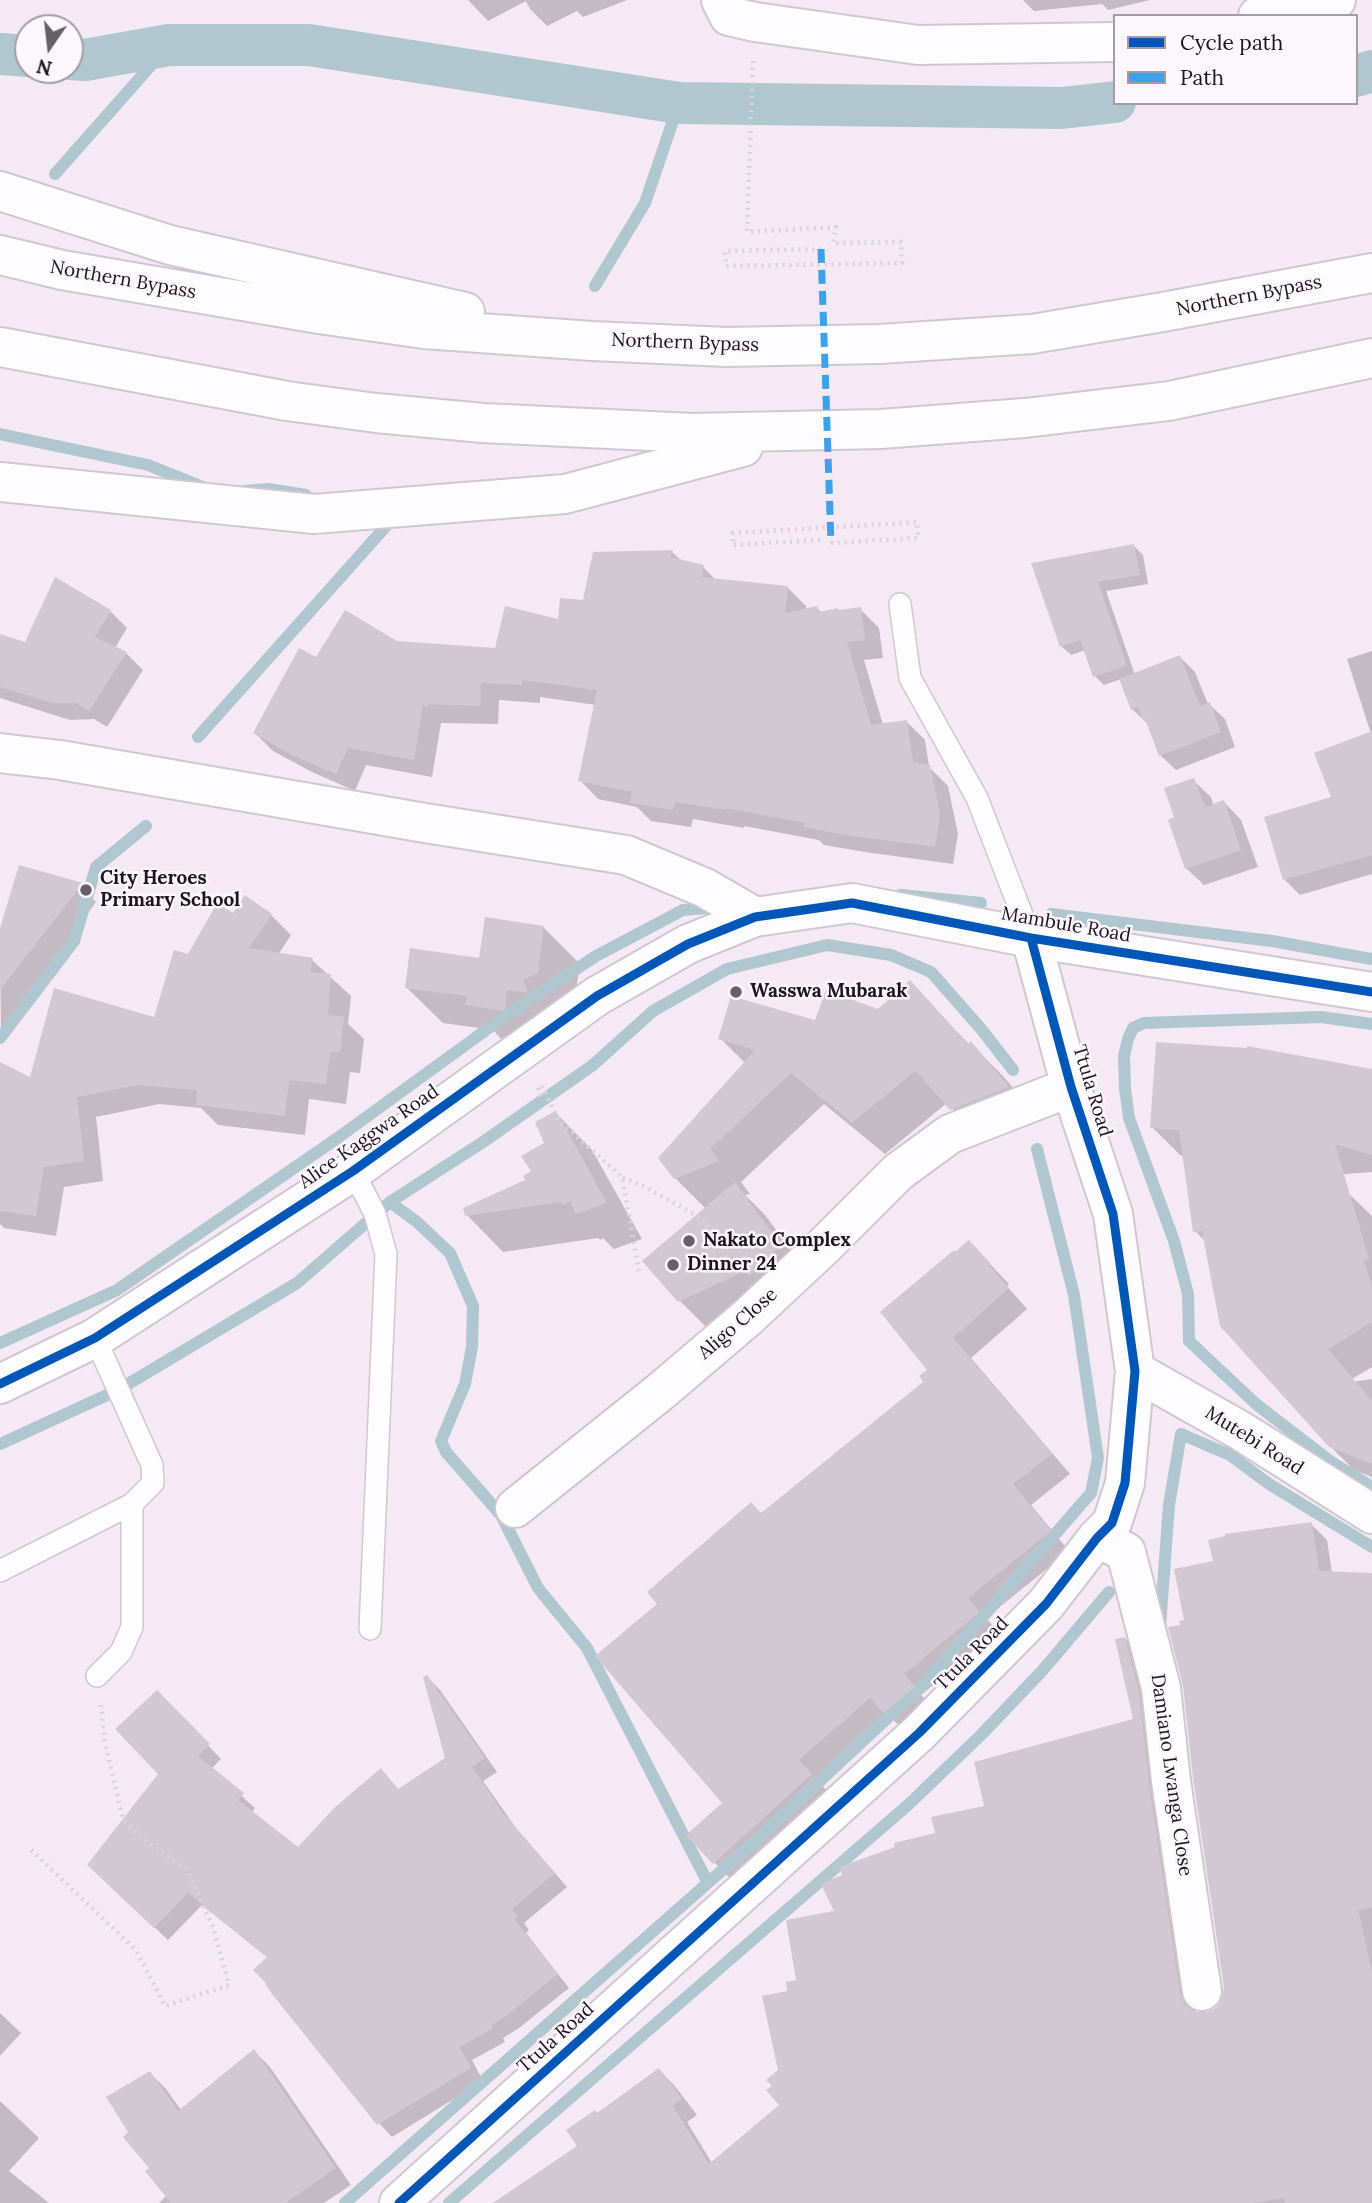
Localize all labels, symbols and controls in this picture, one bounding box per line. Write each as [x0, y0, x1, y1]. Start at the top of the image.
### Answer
north arrow [14, 14, 84, 84]
legend [1113, 14, 1358, 105]
text: Cycle path [1180, 29, 1283, 56]
text: N [34, 54, 54, 81]
text: Path [1180, 64, 1224, 91]
street label: Northern Bypass [48, 256, 198, 304]
street label: Northern Bypass [1174, 271, 1324, 321]
street label: Northern Bypass [611, 329, 759, 357]
place label: City Heroes Primary School [100, 868, 240, 912]
marker: City Heroes Primary School [78, 882, 94, 898]
street label: Mambule Road [999, 902, 1133, 948]
place label: Wasswa Mubarak [750, 981, 908, 1003]
marker: Wasswa Mubarak [728, 984, 744, 1000]
street label: Ttula Road [1067, 1042, 1117, 1140]
street label: Alice Kaggwa Road [295, 1080, 443, 1194]
place label: Nakato Complex [703, 1230, 851, 1252]
marker: Nakato Complex [681, 1233, 697, 1249]
place label: Dinner 24 [687, 1254, 777, 1276]
marker: Dinner 24 [665, 1257, 681, 1273]
street label: Aligo Close [694, 1283, 782, 1365]
street label: Mutebi Road [1201, 1402, 1307, 1480]
street label: Ttula Road [930, 1612, 1014, 1696]
street label: Damiano Lwanga Close [1146, 1672, 1196, 1878]
street label: Ttula Road [513, 1998, 599, 2078]

